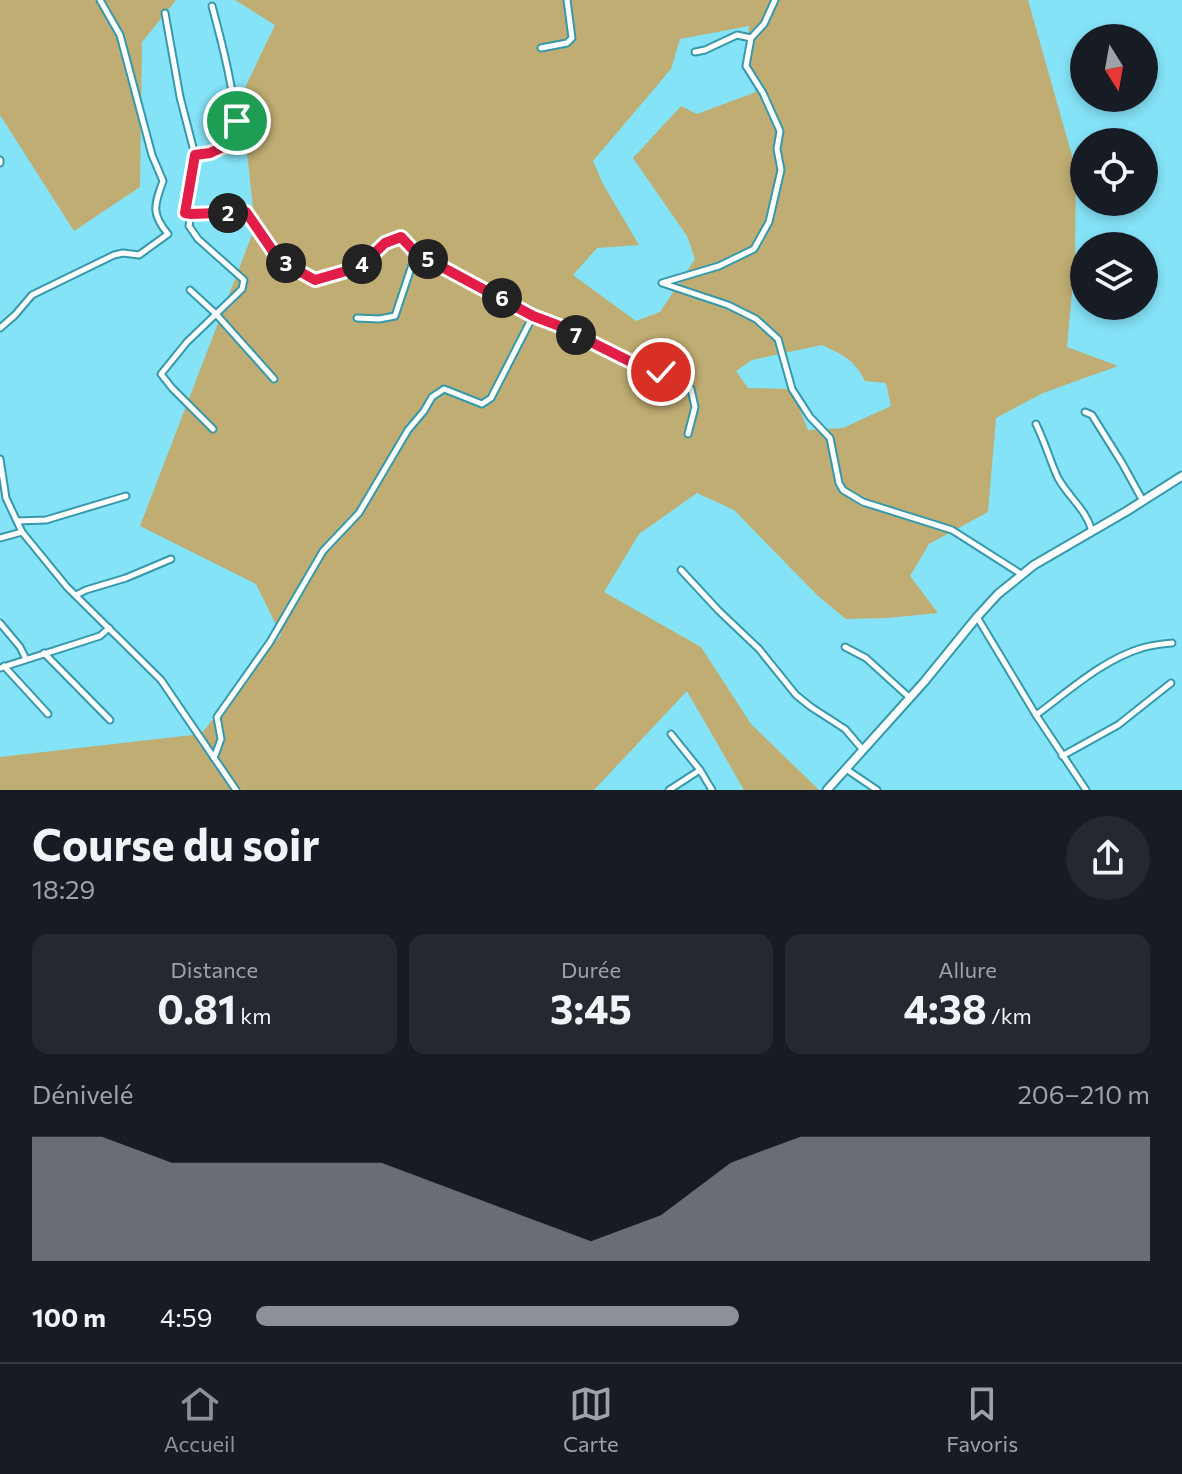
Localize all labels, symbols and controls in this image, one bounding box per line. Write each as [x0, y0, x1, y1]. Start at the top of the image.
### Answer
north arrow [1070, 24, 1158, 112]
map controls [1070, 24, 1158, 320]
pin [203, 87, 271, 155]
icon: arrive [215, 99, 259, 143]
button: locate [1070, 128, 1158, 216]
pin: 2 [208, 193, 248, 233]
text: 2 [222, 199, 234, 226]
button: layers [1070, 232, 1158, 320]
pin: 5 [408, 239, 448, 279]
pin: 3 [266, 243, 306, 283]
pin: 4 [342, 244, 382, 284]
text: 5 [422, 245, 434, 272]
text: 3 [280, 249, 292, 276]
text: 4 [355, 250, 369, 277]
pin: 6 [482, 278, 522, 318]
text: 6 [495, 284, 509, 311]
pin: 7 [556, 315, 596, 355]
text: 7 [570, 321, 582, 348]
pin [627, 338, 695, 406]
icon: check [639, 350, 683, 394]
text: Course du soir [32, 816, 320, 870]
button: share [1066, 816, 1150, 900]
text: 18:29 [32, 873, 95, 904]
text: Distance [171, 956, 258, 983]
text: Durée [561, 956, 621, 983]
text: Allure [938, 956, 997, 983]
text: 0.81 [157, 983, 236, 1032]
text: 3:45 [550, 983, 632, 1032]
text: 4:38 [904, 983, 987, 1032]
text: km [236, 1002, 271, 1029]
text: /km [987, 1002, 1032, 1029]
text: Dénivelé [32, 1078, 133, 1109]
text: 206–210 m [1017, 1078, 1150, 1109]
text: 100 m [32, 1301, 106, 1332]
text: 4:59 [160, 1301, 212, 1332]
tab: Accueil [164, 1382, 235, 1457]
tab: Carte [563, 1382, 619, 1457]
tab: Favoris [946, 1382, 1018, 1457]

